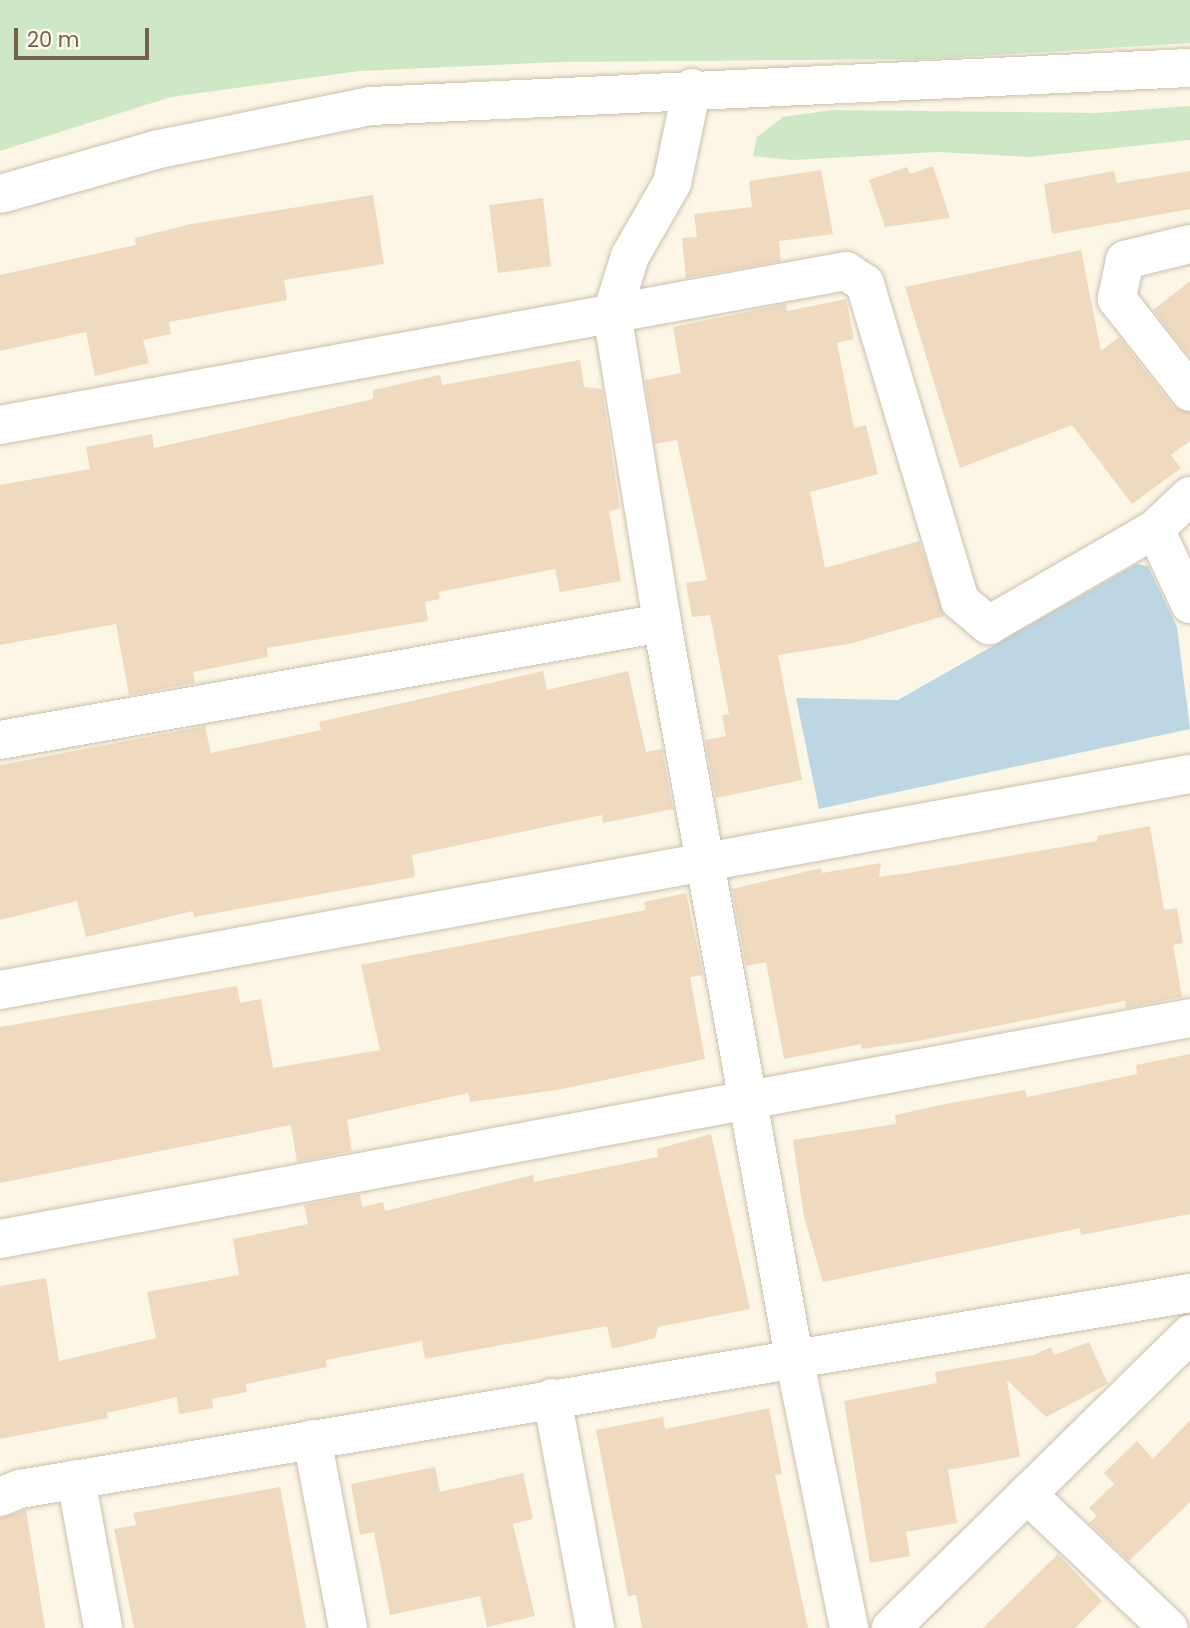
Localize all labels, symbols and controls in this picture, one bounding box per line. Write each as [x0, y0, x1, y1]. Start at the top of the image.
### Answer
scale bar [18, 14, 152, 58]
text: 20 m [27, 25, 80, 54]

